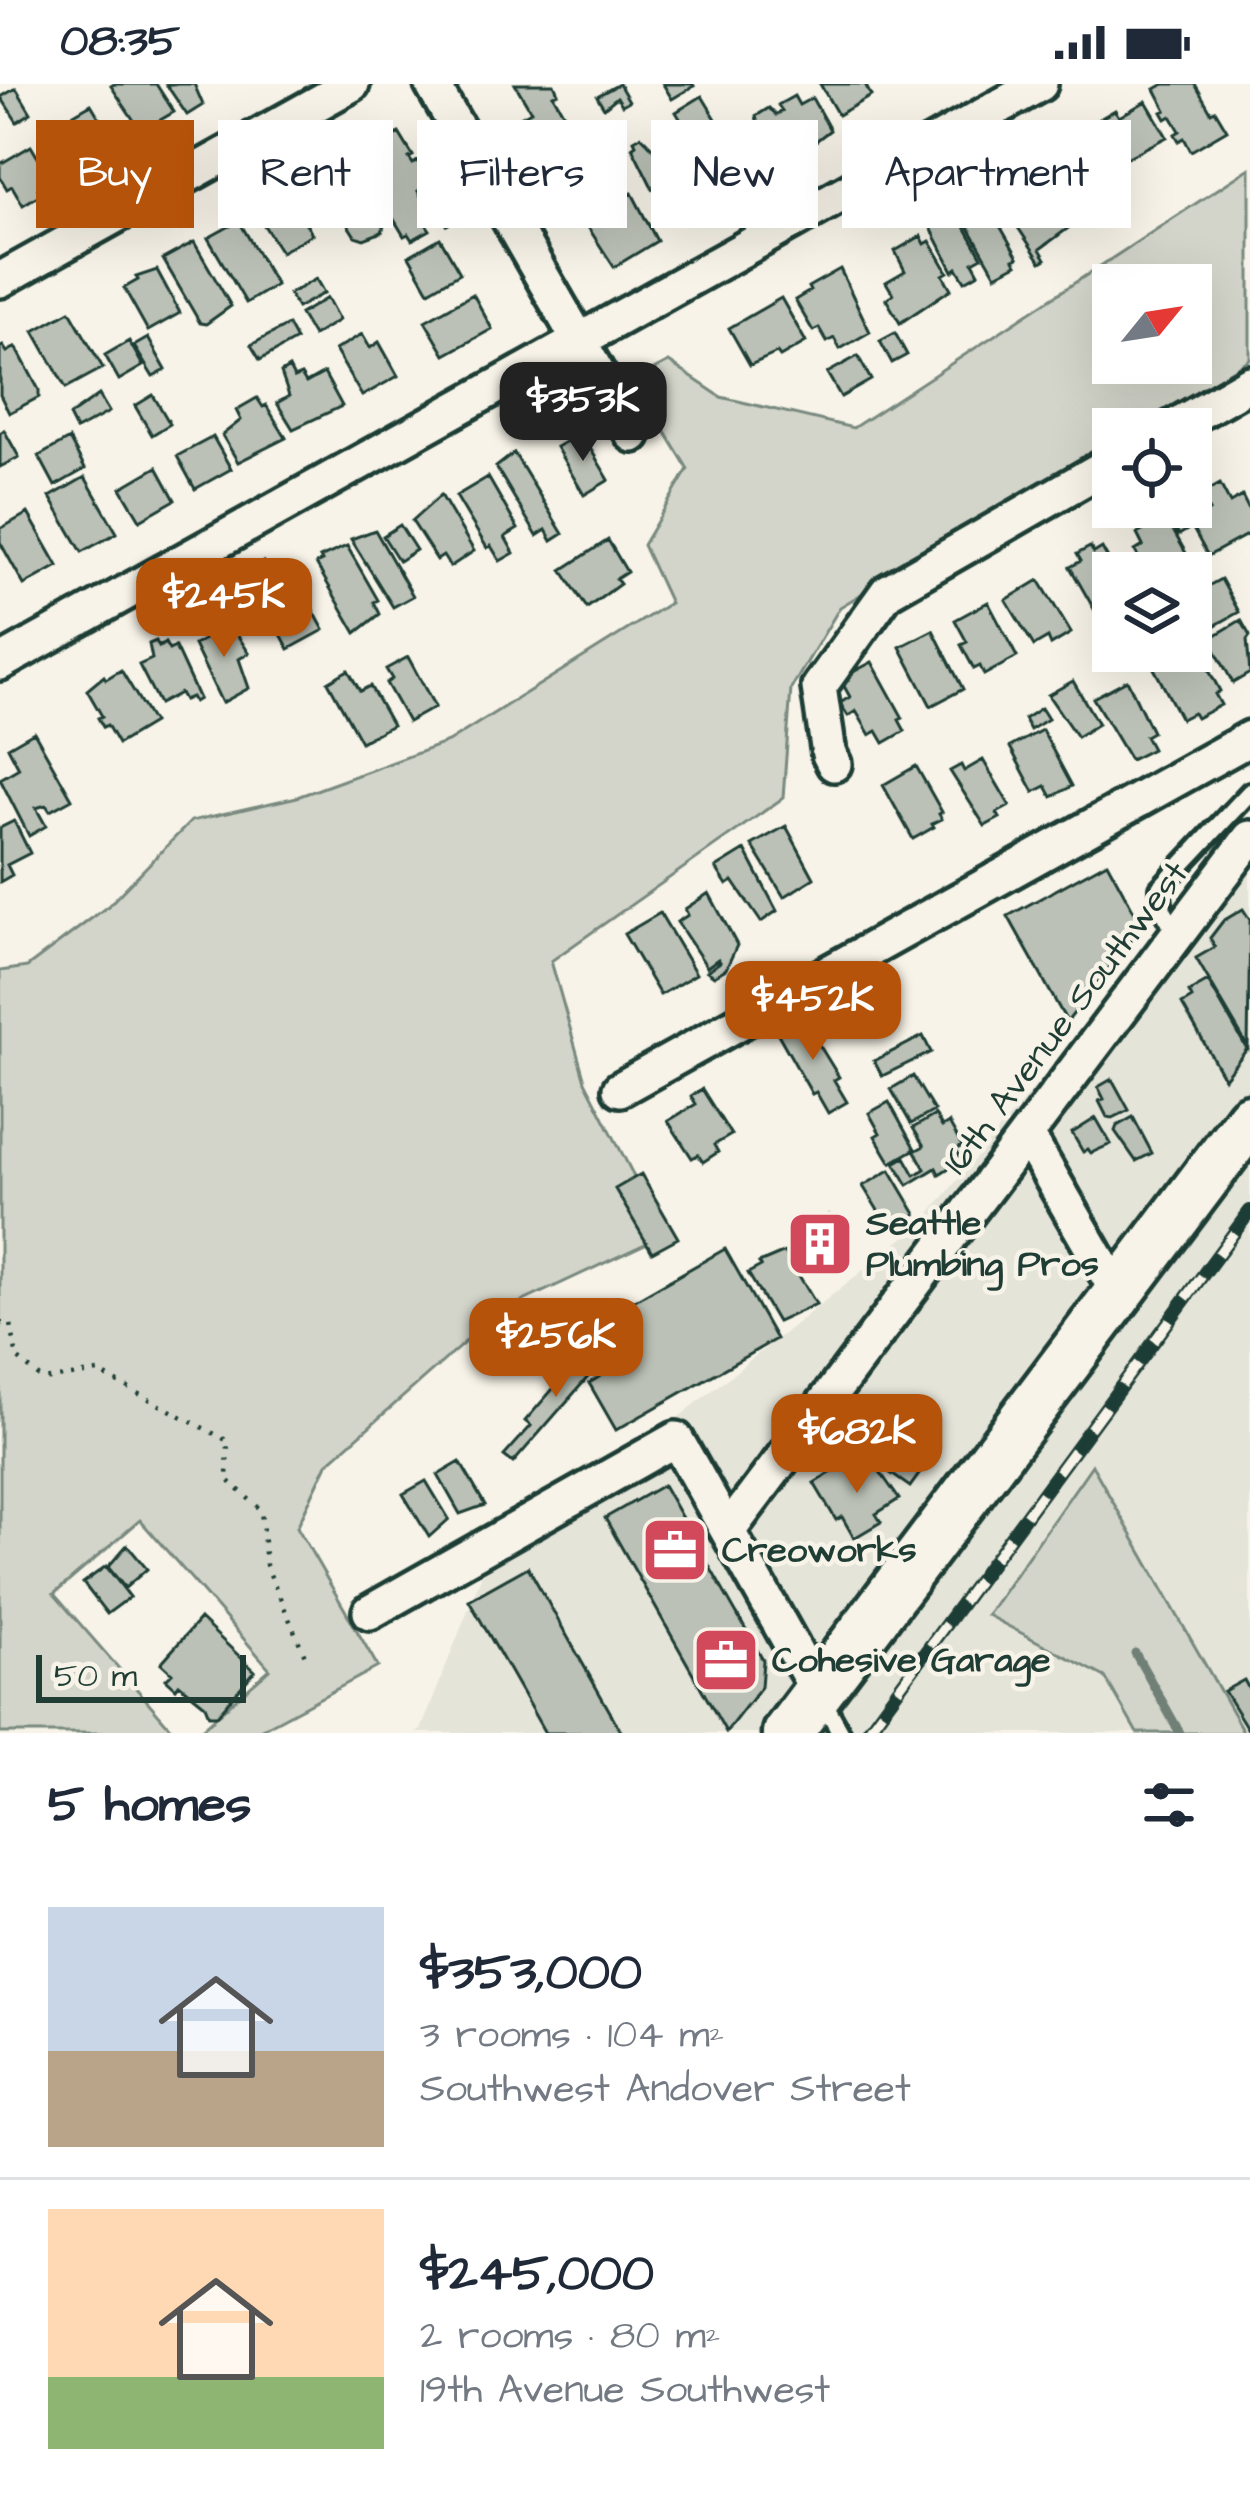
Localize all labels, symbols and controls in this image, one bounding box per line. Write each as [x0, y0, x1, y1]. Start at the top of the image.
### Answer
text: 08:35 [60, 11, 180, 73]
chip: Buy [36, 120, 194, 228]
chip: Rent [218, 120, 393, 228]
chip: Filters [417, 120, 627, 228]
chip: New [651, 120, 818, 228]
chip: Apartment [842, 120, 1131, 228]
north arrow [1092, 264, 1212, 384]
map controls [1092, 264, 1212, 672]
pin: $353K [499, 362, 667, 464]
text: $353K [527, 374, 639, 428]
button: locate [1092, 408, 1212, 528]
button: layers [1092, 552, 1212, 672]
pin: $245K [140, 558, 308, 660]
text: $245K [163, 570, 285, 624]
street label: 16th Avenue Southwest [931, 850, 1201, 1185]
pin: $452K [729, 961, 897, 1063]
text: $452K [752, 973, 874, 1027]
place label: Seattle Plumbing Pros [865, 1198, 1099, 1291]
building icon: Seattle Plumbing Pros [785, 1209, 855, 1279]
pin: $256K [472, 1298, 640, 1400]
text: $256K [496, 1310, 616, 1364]
pin: $682K [773, 1394, 941, 1496]
text: $682K [798, 1406, 916, 1460]
office icon: Creoworks [640, 1515, 710, 1585]
place label: Creoworks [722, 1525, 916, 1576]
office icon: Cohesive Garage [691, 1625, 761, 1695]
place label: Cohesive Garage [772, 1635, 1051, 1687]
scale bar [36, 1649, 246, 1702]
text: 50 m [54, 1653, 137, 1699]
text: 5 homes [48, 1770, 251, 1841]
icon: filters [1136, 1772, 1202, 1838]
text: $353,000 [420, 1938, 642, 2009]
icon: home [144, 1955, 288, 2099]
text: 3 rooms · 104 m² [420, 2009, 724, 2063]
text: Southwest Andover Street [420, 2063, 911, 2117]
text: $245,000 [420, 2239, 654, 2310]
icon: home [144, 2257, 288, 2401]
text: 2 rooms · 80 m² [420, 2310, 720, 2364]
text: 19th Avenue Southwest [420, 2364, 830, 2418]

